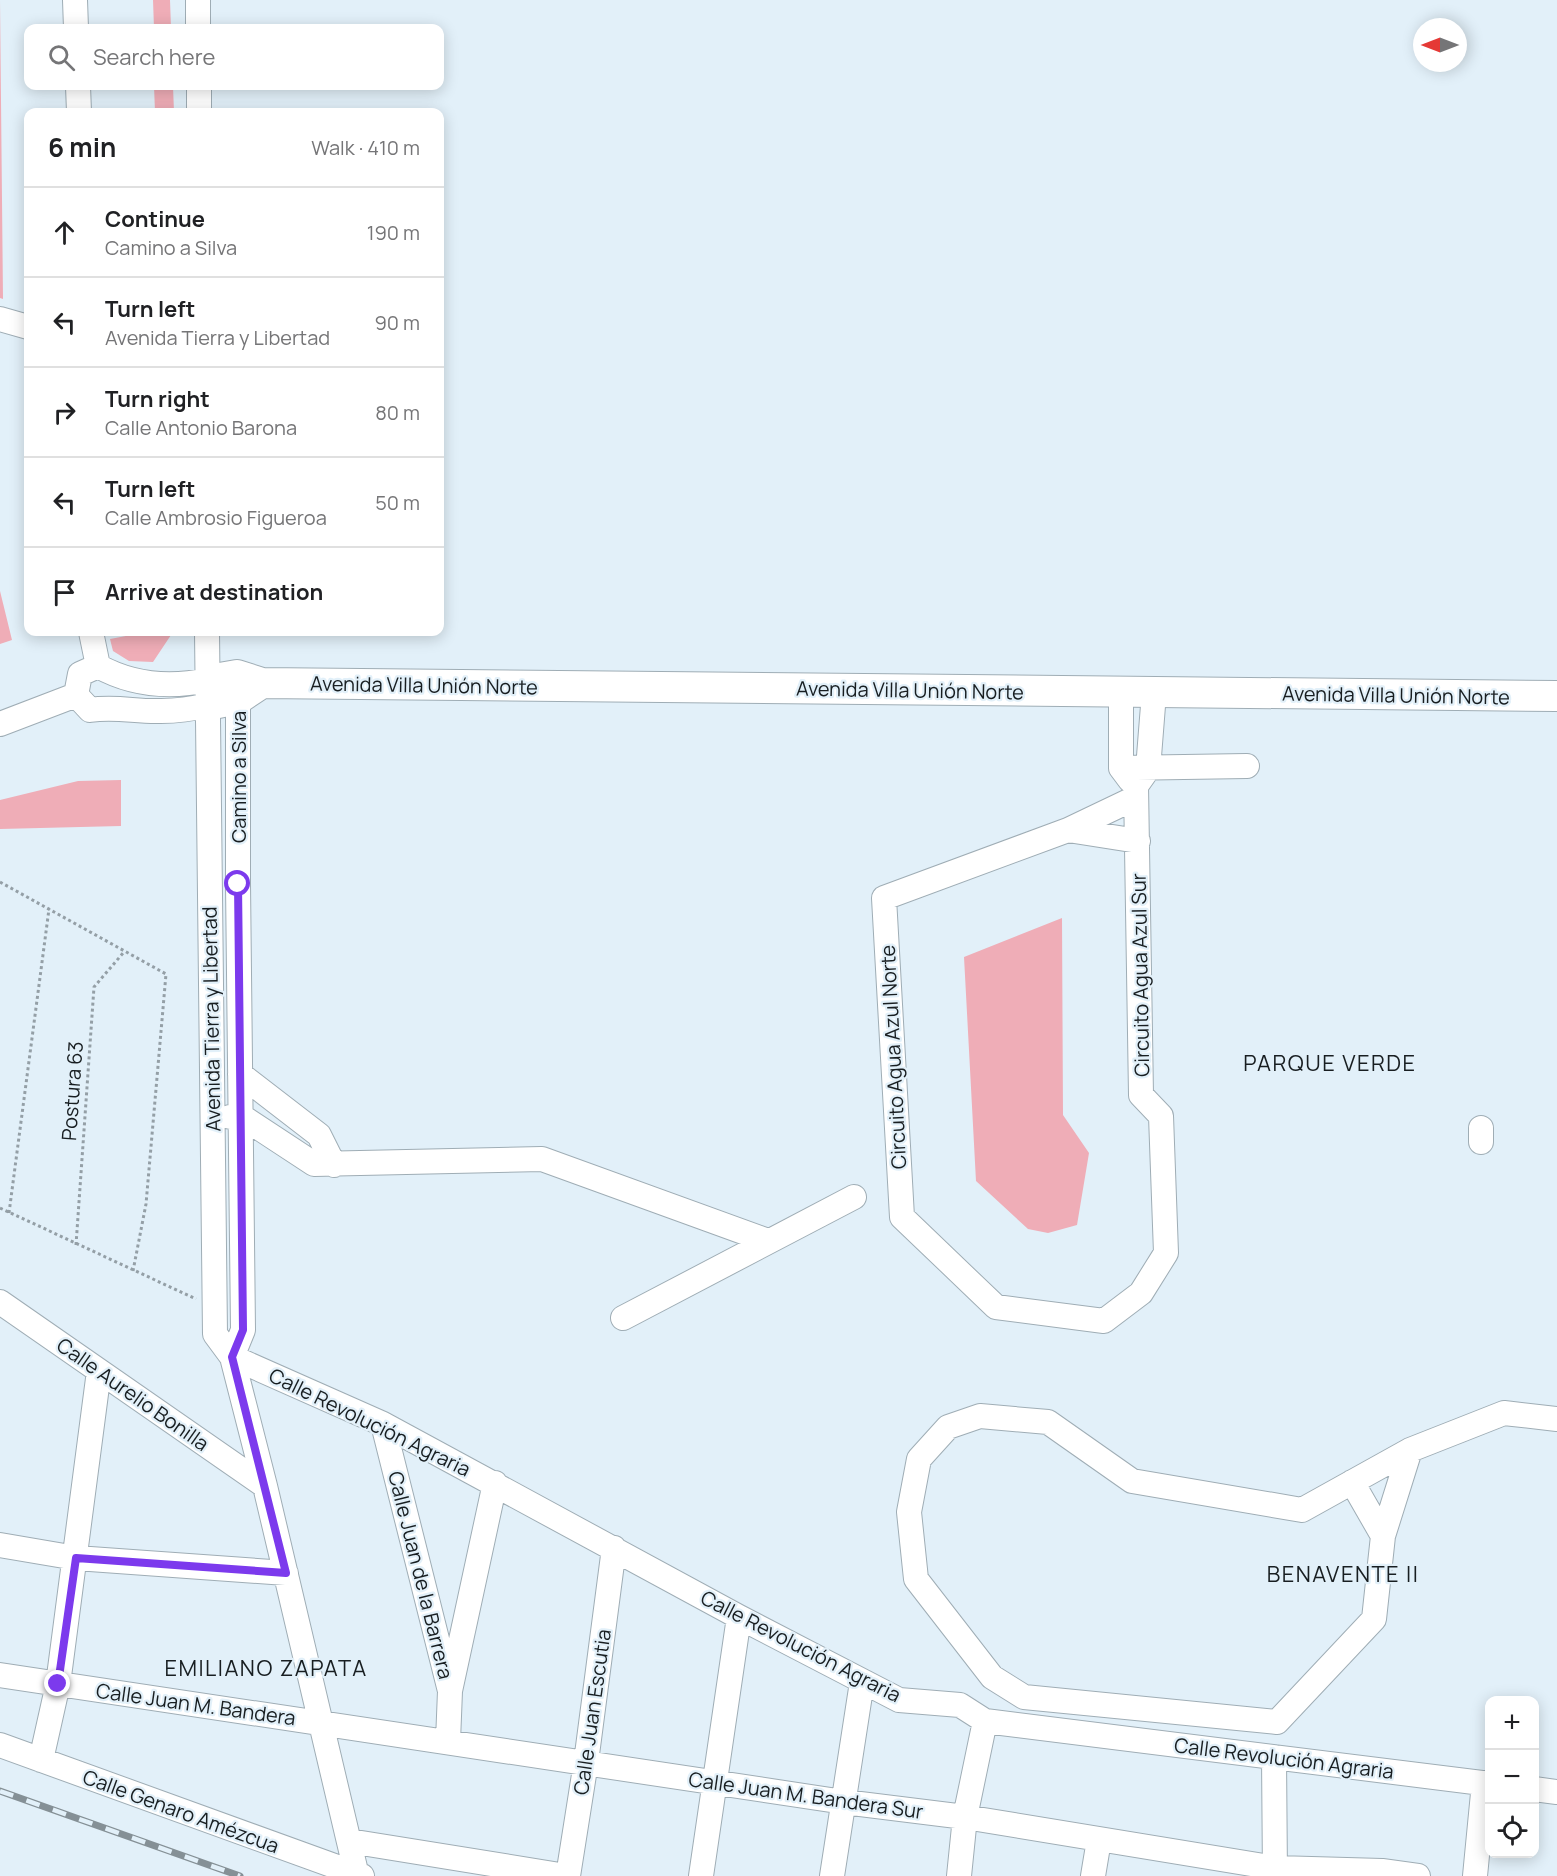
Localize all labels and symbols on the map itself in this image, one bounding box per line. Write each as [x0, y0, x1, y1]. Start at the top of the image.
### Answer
north arrow [1413, 18, 1467, 72]
street label: Avenida Villa Unión Norte [310, 670, 538, 700]
street label: Avenida Villa Unión Norte [796, 675, 1024, 705]
street label: Avenida Villa Unión Norte [1282, 680, 1510, 710]
street label: Camino a Silva [225, 711, 252, 843]
route start [224, 870, 250, 896]
street label: Circuito Agua Azul Sur [1125, 873, 1155, 1077]
street label: Avenida Tierra y Libertad [196, 906, 226, 1132]
street label: Circuito Agua Azul Norte [874, 944, 912, 1170]
street label: Postura 63 [55, 1040, 89, 1142]
district label: PARQUE VERDE [1243, 1048, 1417, 1078]
street label: Calle Aurelio Bonilla [52, 1331, 214, 1457]
street label: Calle Revolución Agraria [265, 1361, 475, 1483]
street label: Calle Juan de la Barrera [382, 1468, 460, 1682]
district label: BENAVENTE II [1267, 1559, 1419, 1589]
street label: Calle Revolución Agraria [696, 1584, 906, 1708]
street label: Calle Juan Escutia [567, 1627, 617, 1797]
district label: EMILIANO ZAPATA [164, 1653, 368, 1683]
route end [44, 1670, 70, 1696]
street label: Calle Juan M. Bandera [95, 1677, 297, 1731]
street label: Calle Revolución Agraria [1173, 1731, 1395, 1785]
street label: Calle Genaro Amézcua [79, 1763, 283, 1859]
street label: Calle Juan M. Bandera Sur [687, 1765, 925, 1825]

